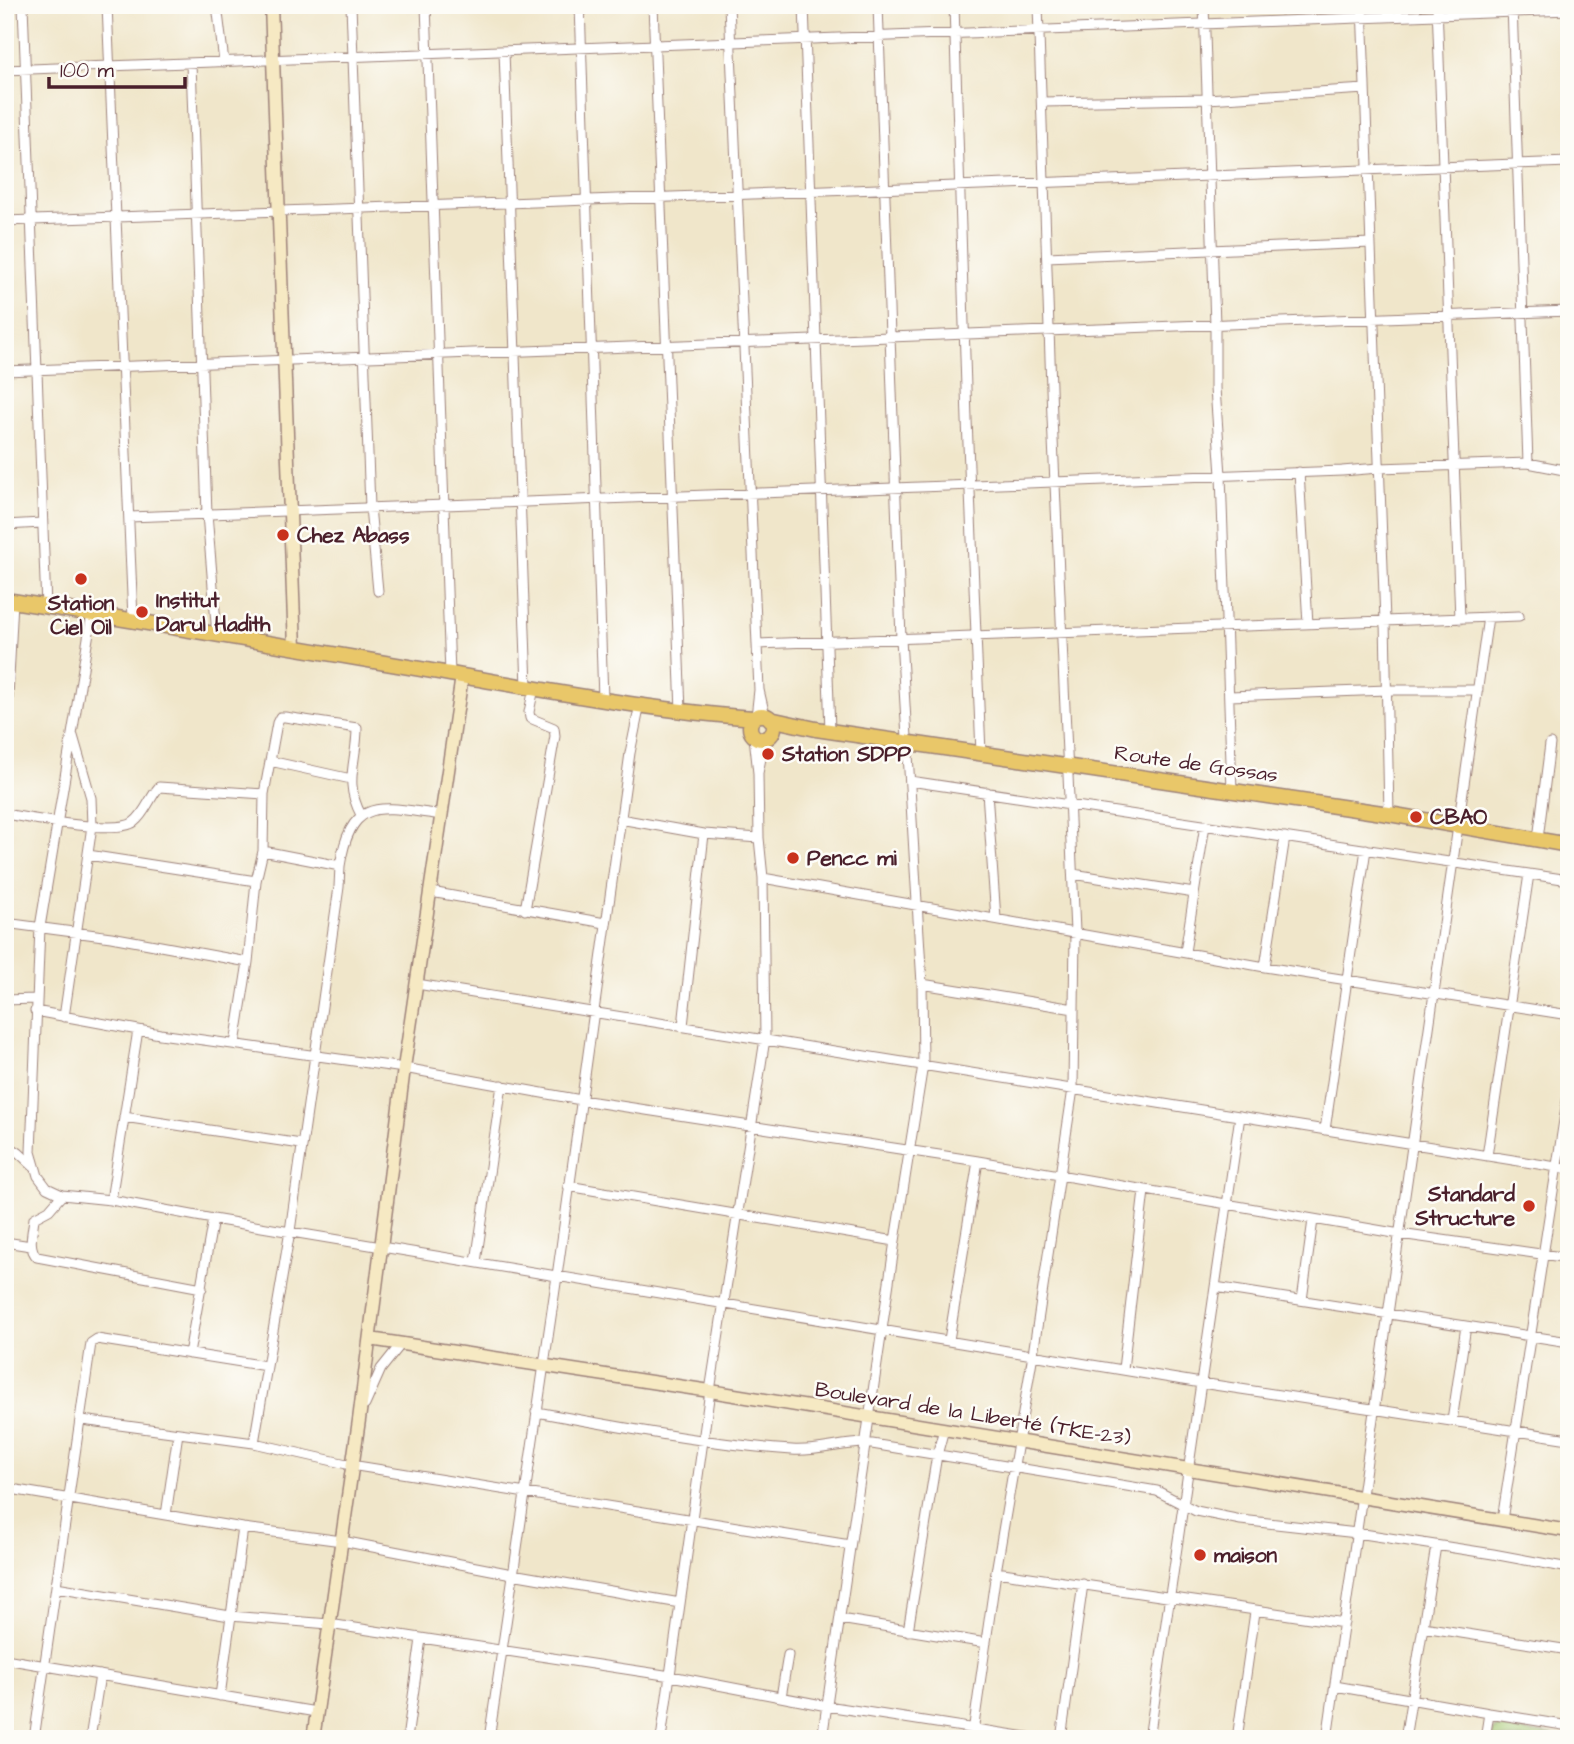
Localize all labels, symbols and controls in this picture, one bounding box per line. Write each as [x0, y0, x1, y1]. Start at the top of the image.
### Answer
scale bar [49, 46, 186, 90]
text: 100 m [60, 56, 115, 85]
place label: Chez Abass [297, 521, 410, 550]
marker: Chez Abass [275, 527, 291, 543]
marker: Station Ciel Oil [73, 571, 89, 587]
place label: Institut Darul Hadith [156, 586, 271, 639]
place label: Station Ciel Oil [47, 589, 115, 642]
marker: Institut Darul Hadith [134, 604, 150, 620]
street label: Route de Gossas [1112, 738, 1280, 790]
place label: Station SDPP [781, 740, 912, 769]
marker: Station SDPP [760, 746, 776, 762]
place label: CBAO [1430, 803, 1487, 832]
marker: CBAO [1408, 809, 1424, 825]
place label: Pencc mi [807, 844, 898, 873]
marker: Pencc mi [785, 850, 801, 866]
place label: Standard Structure [1414, 1180, 1516, 1233]
marker: Standard Structure [1521, 1198, 1537, 1214]
street label: Boulevard de la Liberté (TKE-23) [813, 1375, 1133, 1453]
place label: maison [1214, 1541, 1278, 1570]
marker: maison [1192, 1547, 1208, 1563]

